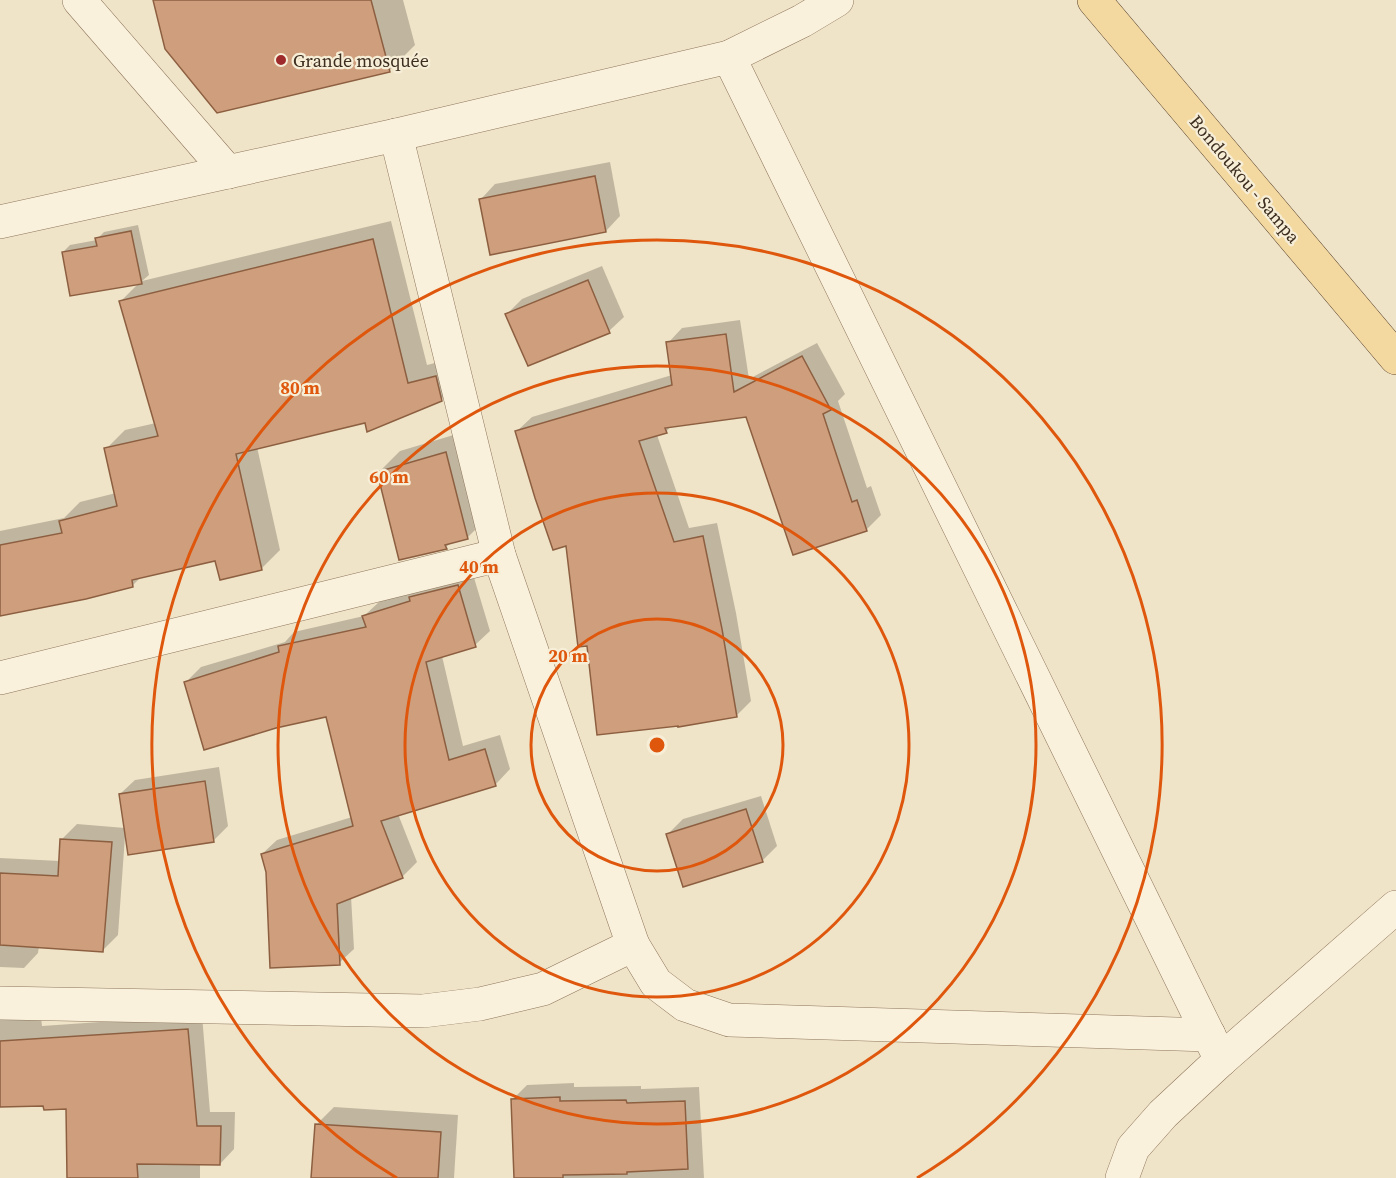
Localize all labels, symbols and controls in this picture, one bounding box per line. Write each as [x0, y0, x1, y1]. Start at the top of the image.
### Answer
place label: Grande mosquée [293, 48, 429, 73]
marker: Grande mosquée [274, 53, 288, 67]
street label: Bondoukou - Sampa [1184, 110, 1307, 249]
text: 80 m [280, 375, 320, 400]
text: 60 m [369, 464, 409, 489]
text: 40 m [459, 554, 499, 579]
text: 20 m [548, 643, 588, 668]
centre of rings [647, 735, 667, 755]

